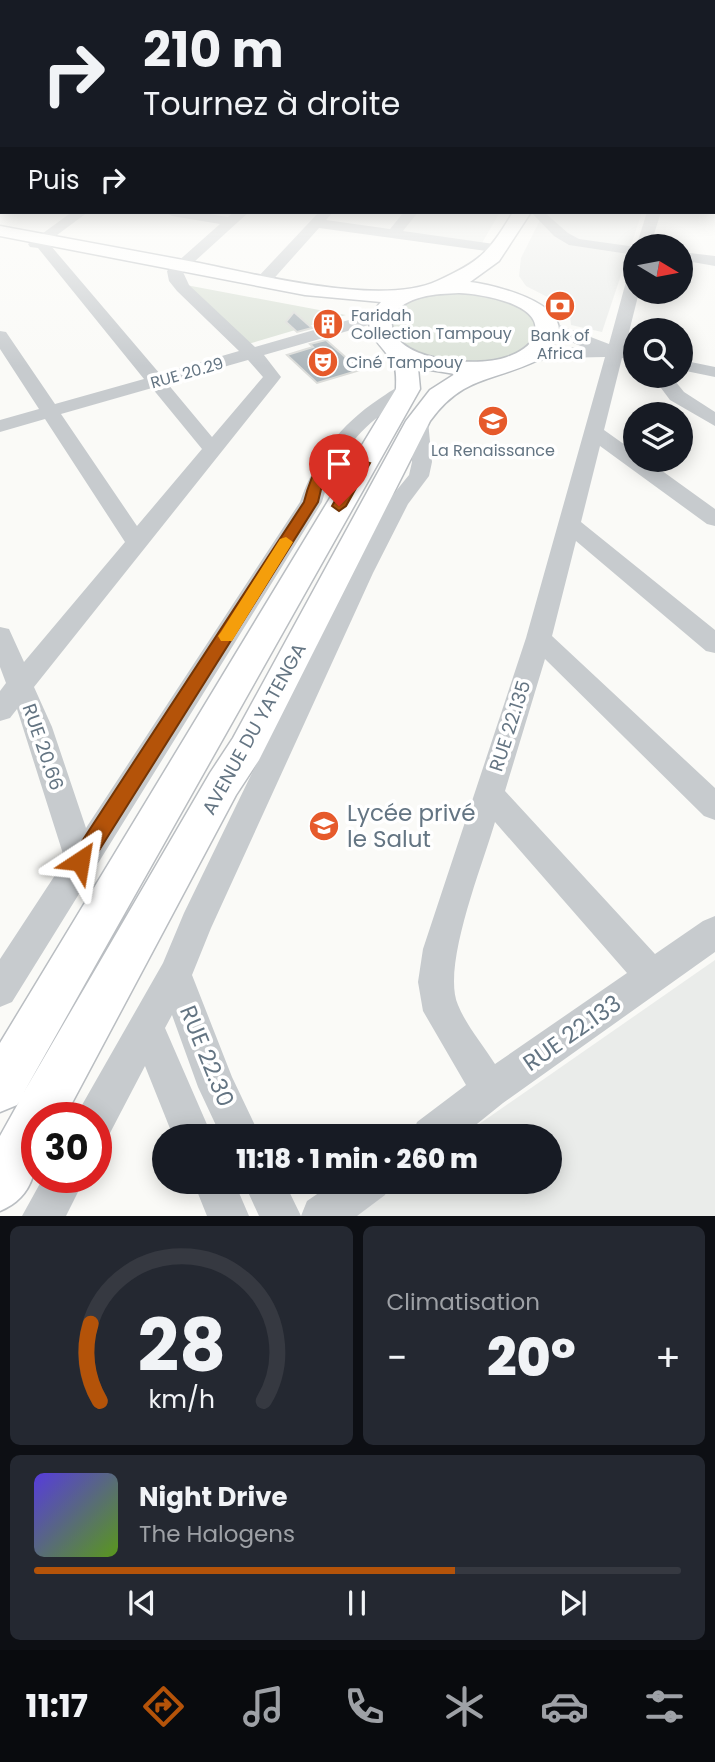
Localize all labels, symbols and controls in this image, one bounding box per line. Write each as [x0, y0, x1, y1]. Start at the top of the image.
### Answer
text: 210 m [143, 16, 284, 84]
icon: right [28, 28, 119, 119]
text: Tournez à droite [143, 81, 400, 126]
icon: right [94, 161, 132, 199]
text: Puis [28, 162, 80, 198]
north arrow [623, 234, 693, 304]
map controls [623, 234, 693, 472]
bank icon: Bank of Africa [543, 289, 577, 323]
place label: Faridah Collection Tampouy [351, 304, 512, 345]
building icon: Faridah Collection Tampouy [311, 307, 345, 341]
button: search [623, 318, 693, 388]
place label: Bank of Africa [531, 324, 589, 365]
theatre icon: Ciné Tampouy [306, 345, 340, 379]
place label: Ciné Tampouy [346, 351, 463, 374]
street label: RUE 20.29 [148, 352, 226, 394]
button: layers [623, 402, 693, 472]
school or university icon: La Renaissance [476, 404, 510, 438]
pin [309, 434, 369, 506]
place label: La Renaissance [431, 439, 555, 462]
icon: arrive [320, 445, 358, 483]
street label: AVENUE DU YATENGA [196, 638, 313, 820]
street label: RUE 22.135 [483, 677, 537, 775]
street label: RUE 20.66 [16, 700, 70, 794]
place label: Lycée privé le Salut [347, 797, 475, 855]
school or university icon: Lycée privé le Salut [307, 809, 341, 843]
position arrow [43, 824, 117, 898]
street label: RUE 22.133 [516, 987, 628, 1079]
street label: RUE 22.30 [172, 1001, 242, 1111]
speed limit sign: 30 [21, 1102, 112, 1193]
text: 11:18 · 1 min · 260 m [236, 1141, 478, 1177]
text: Climatisation [387, 1286, 540, 1318]
text: 28 [137, 1296, 226, 1397]
text: 20° [487, 1321, 576, 1394]
text: − [387, 1331, 407, 1384]
text: + [655, 1331, 681, 1384]
text: km/h [148, 1382, 215, 1417]
text: Night Drive [139, 1479, 287, 1515]
text: The Halogens [139, 1518, 295, 1550]
icon: previous [123, 1584, 161, 1622]
icon: pause [338, 1584, 376, 1622]
icon: next [554, 1584, 592, 1622]
icon: directions [139, 1682, 188, 1731]
icon: music [239, 1682, 288, 1731]
icon: phone [340, 1682, 389, 1731]
icon: climate [440, 1682, 489, 1731]
icon: car [540, 1682, 589, 1731]
icon: filters [640, 1682, 689, 1731]
text: 11:17 [26, 1683, 88, 1728]

